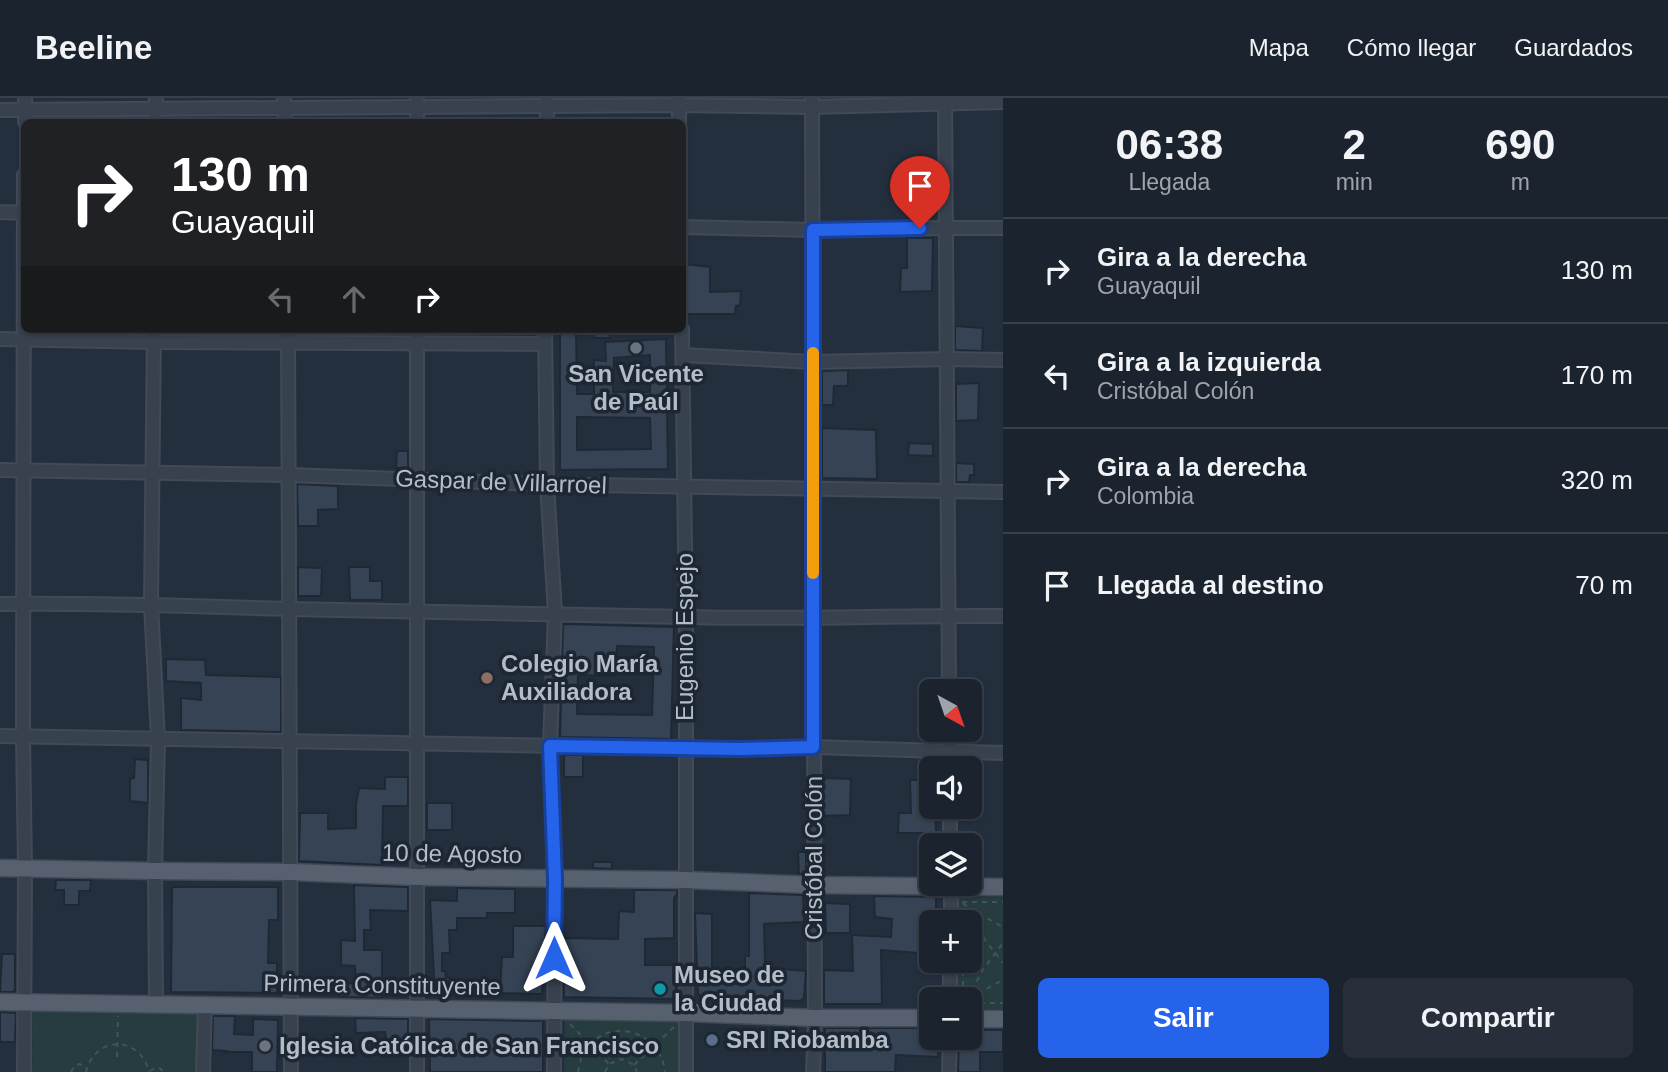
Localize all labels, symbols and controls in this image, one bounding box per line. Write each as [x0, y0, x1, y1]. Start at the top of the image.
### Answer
text: Beeline [35, 29, 152, 66]
text: Mapa [1249, 34, 1309, 61]
text: Cómo llegar [1347, 34, 1476, 61]
text: Guardados [1514, 34, 1633, 61]
text: 06:38 [1116, 121, 1223, 168]
text: 2 [1342, 121, 1366, 168]
text: 690 [1485, 121, 1555, 168]
icon: right [56, 147, 147, 238]
text: 130 m [171, 147, 310, 201]
pin [890, 156, 950, 228]
icon: arrive [901, 167, 939, 205]
text: Llegada [1128, 169, 1210, 195]
text: min [1336, 169, 1373, 195]
text: m [1511, 169, 1530, 195]
text: Guayaquil [171, 204, 315, 240]
text: Gira a la derecha [1097, 242, 1307, 272]
icon: right [1038, 252, 1076, 290]
text: 130 m [1561, 255, 1633, 285]
text: Guayaquil [1097, 273, 1201, 299]
icon: left [262, 280, 300, 318]
icon: ahead [335, 280, 373, 318]
icon: right [408, 280, 446, 318]
marker: San Vicente de Paúl [628, 340, 644, 356]
text: Gira a la izquierda [1097, 347, 1321, 377]
icon: left [1038, 357, 1076, 395]
place label: San Vicente de Paúl [568, 360, 704, 415]
text: 170 m [1561, 360, 1633, 390]
text: Cristóbal Colón [1097, 378, 1254, 404]
text: Gira a la derecha [1097, 452, 1307, 482]
icon: right [1038, 462, 1076, 500]
street label: Gaspar de Villarroel [395, 464, 607, 499]
text: 320 m [1561, 465, 1633, 495]
text: Colombia [1097, 483, 1194, 509]
street label: Eugenio Espejo [671, 553, 698, 721]
icon: arrive [1038, 567, 1076, 605]
text: Llegada al destino [1097, 570, 1324, 600]
text: 70 m [1575, 570, 1633, 600]
place label: Colegio María Auxiliadora [501, 650, 659, 705]
marker: Colegio María Auxiliadora [479, 670, 495, 686]
north arrow [919, 679, 982, 742]
map controls [919, 679, 982, 1050]
button: sound [919, 756, 982, 819]
street label: Cristóbal Colón [800, 776, 827, 940]
button: layers [919, 833, 982, 896]
street label: 10 de Agosto [382, 839, 522, 868]
button: + [919, 910, 982, 973]
position arrow [517, 921, 591, 995]
place label: Museo de la Ciudad [674, 961, 785, 1016]
street label: Primera Constituyente [263, 969, 501, 1000]
button: Salir [1038, 978, 1329, 1058]
button: Compartir [1343, 978, 1633, 1058]
marker: Museo de la Ciudad [652, 981, 668, 997]
button: − [919, 987, 982, 1050]
place label: SRI Riobamba [726, 1026, 889, 1053]
place label: Iglesia Católica de San Francisco [279, 1032, 659, 1059]
marker: SRI Riobamba [704, 1032, 720, 1048]
marker: Iglesia Católica de San Francisco [257, 1038, 273, 1054]

